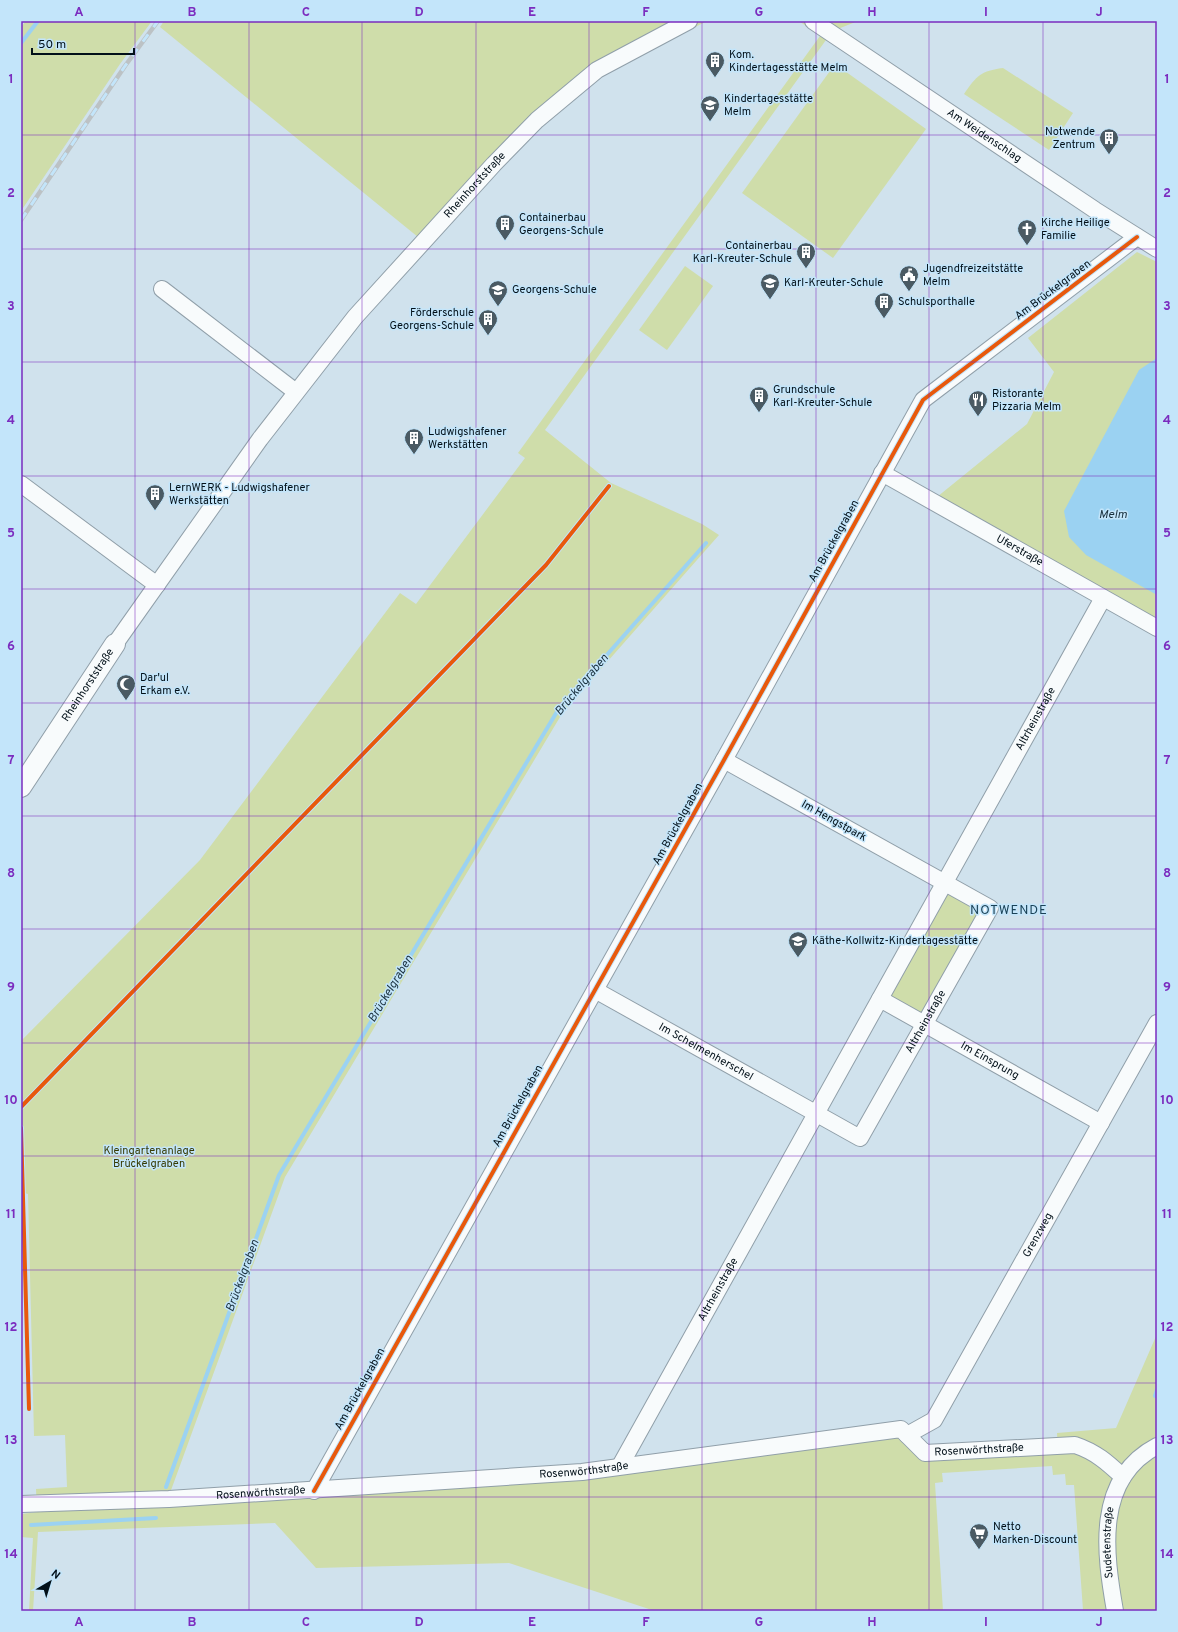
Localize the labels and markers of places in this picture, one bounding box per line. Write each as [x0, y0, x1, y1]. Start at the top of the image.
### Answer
place label: Kom. Kindertagesstätte Melm [729, 48, 848, 75]
building icon: Kom. Kindertagesstätte Melm [704, 50, 726, 78]
place label: Kindertagesstätte Melm [724, 92, 813, 119]
school or university icon: Kindertagesstätte Melm [699, 94, 721, 122]
place label: Notwende Zentrum [1045, 125, 1095, 152]
building icon: Notwende Zentrum [1098, 127, 1120, 155]
place label: Containerbau Georgens-Schule [519, 211, 604, 238]
building icon: Containerbau Georgens-Schule [494, 213, 516, 241]
place label: Kirche Heilige Familie [1041, 216, 1110, 243]
church icon: Kirche Heilige Familie [1016, 218, 1038, 246]
place label: Containerbau Karl-Kreuter-Schule [693, 239, 792, 266]
building icon: Containerbau Karl-Kreuter-Schule [795, 241, 817, 269]
place label: Jugendfreizeitstätte Melm [923, 262, 1023, 289]
public building icon: Jugendfreizeitstätte Melm [898, 264, 920, 292]
school or university icon: Karl-Kreuter-Schule [759, 272, 781, 300]
place label: Karl-Kreuter-Schule [784, 276, 883, 290]
school or university icon: Georgens-Schule [487, 279, 509, 307]
place label: Georgens-Schule [512, 283, 597, 297]
building icon: Schulsporthalle [873, 291, 895, 319]
place label: Schulsporthalle [898, 295, 975, 309]
place label: Förderschule Georgens-Schule [389, 306, 474, 333]
building icon: Förderschule Georgens-Schule [477, 308, 499, 336]
place label: Grundschule Karl-Kreuter-Schule [773, 383, 872, 410]
building icon: Grundschule Karl-Kreuter-Schule [748, 385, 770, 413]
place label: Ristorante Pizzaria Melm [992, 387, 1061, 414]
restaurant icon: Ristorante Pizzaria Melm [967, 389, 989, 417]
place label: Ludwigshafener Werkstätten [428, 425, 507, 452]
building icon: Ludwigshafener Werkstätten [403, 427, 425, 455]
place label: LernWERK - Ludwigshafener Werkstätten [169, 481, 311, 508]
building icon: LernWERK - Ludwigshafener Werkstätten [144, 483, 166, 511]
place label: Dar'ul Erkam e.V. [140, 671, 190, 698]
mosque icon: Dar'ul Erkam e.V. [115, 673, 137, 701]
school or university icon: Käthe-Kollwitz-Kindertagesstätte [787, 930, 809, 958]
place label: Käthe-Kollwitz-Kindertagesstätte [812, 934, 978, 948]
place label: Netto Marken-Discount [993, 1520, 1077, 1547]
supermarket icon: Netto Marken-Discount [968, 1522, 990, 1550]

